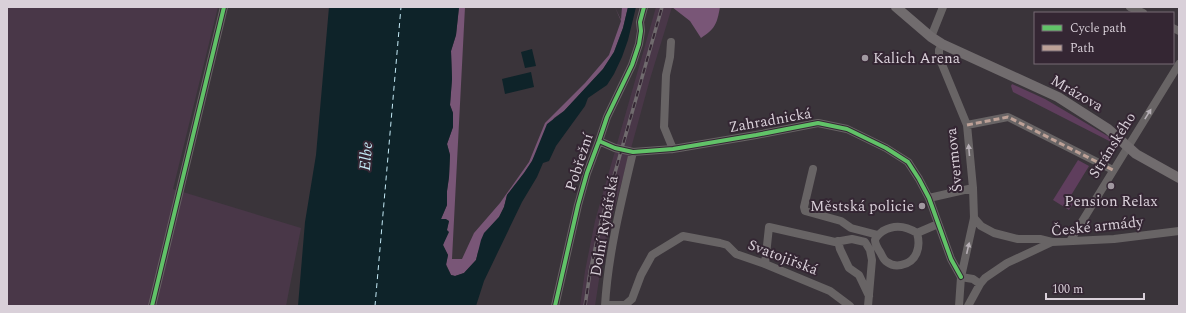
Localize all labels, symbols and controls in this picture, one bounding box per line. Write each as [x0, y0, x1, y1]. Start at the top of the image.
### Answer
legend [1034, 12, 1174, 64]
text: Cycle path [1070, 19, 1127, 38]
text: Path [1070, 39, 1095, 58]
place label: Kalich Arena [873, 47, 961, 70]
marker: Kalich Arena [860, 53, 870, 63]
street label: Mrázova [1046, 69, 1108, 118]
street label: Zahradnická [727, 102, 814, 139]
street label: Stránského [1083, 108, 1142, 183]
one-way arrow [1144, 109, 1152, 119]
street label: Švermova [940, 126, 969, 193]
street label: Pobřežní [559, 129, 600, 194]
water label: Elbe [353, 141, 379, 172]
one-way arrow [966, 144, 973, 156]
street label: Dolní Rybářská [584, 173, 625, 278]
marker: Pension Relax [1106, 181, 1116, 191]
place label: Pension Relax [1064, 190, 1158, 213]
place label: Městská policie [810, 195, 914, 218]
marker: Městská policie [917, 201, 927, 211]
street label: České armády [1050, 210, 1145, 243]
street label: Svatojiřská [744, 234, 822, 282]
one-way arrow [965, 242, 971, 254]
scale bar [1046, 275, 1144, 301]
text: 100 m [1052, 280, 1083, 299]

